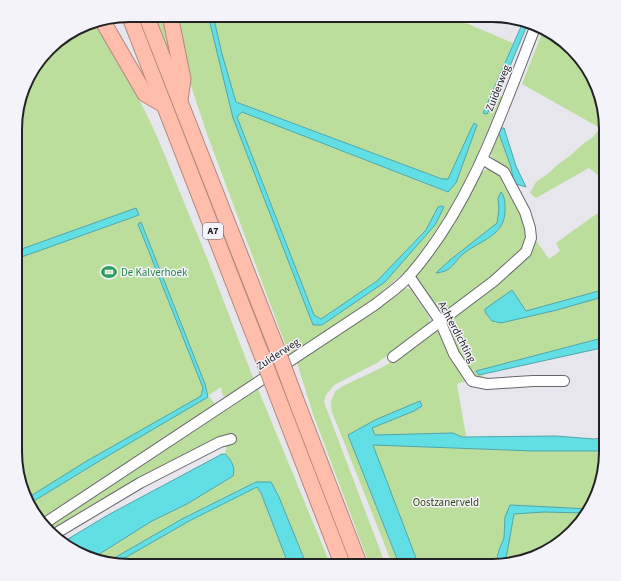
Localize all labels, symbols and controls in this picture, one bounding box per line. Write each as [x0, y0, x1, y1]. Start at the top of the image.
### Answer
street label: Zuiderweg [482, 62, 514, 113]
road number: A7 [203, 223, 223, 239]
sports icon: De Kalverhoek [100, 263, 118, 281]
place label: De Kalverhoek [121, 265, 188, 280]
street label: Achterdichting [435, 299, 480, 366]
street label: Zuiderweg [253, 334, 303, 374]
park label: Oostzanerveld [413, 495, 479, 510]

